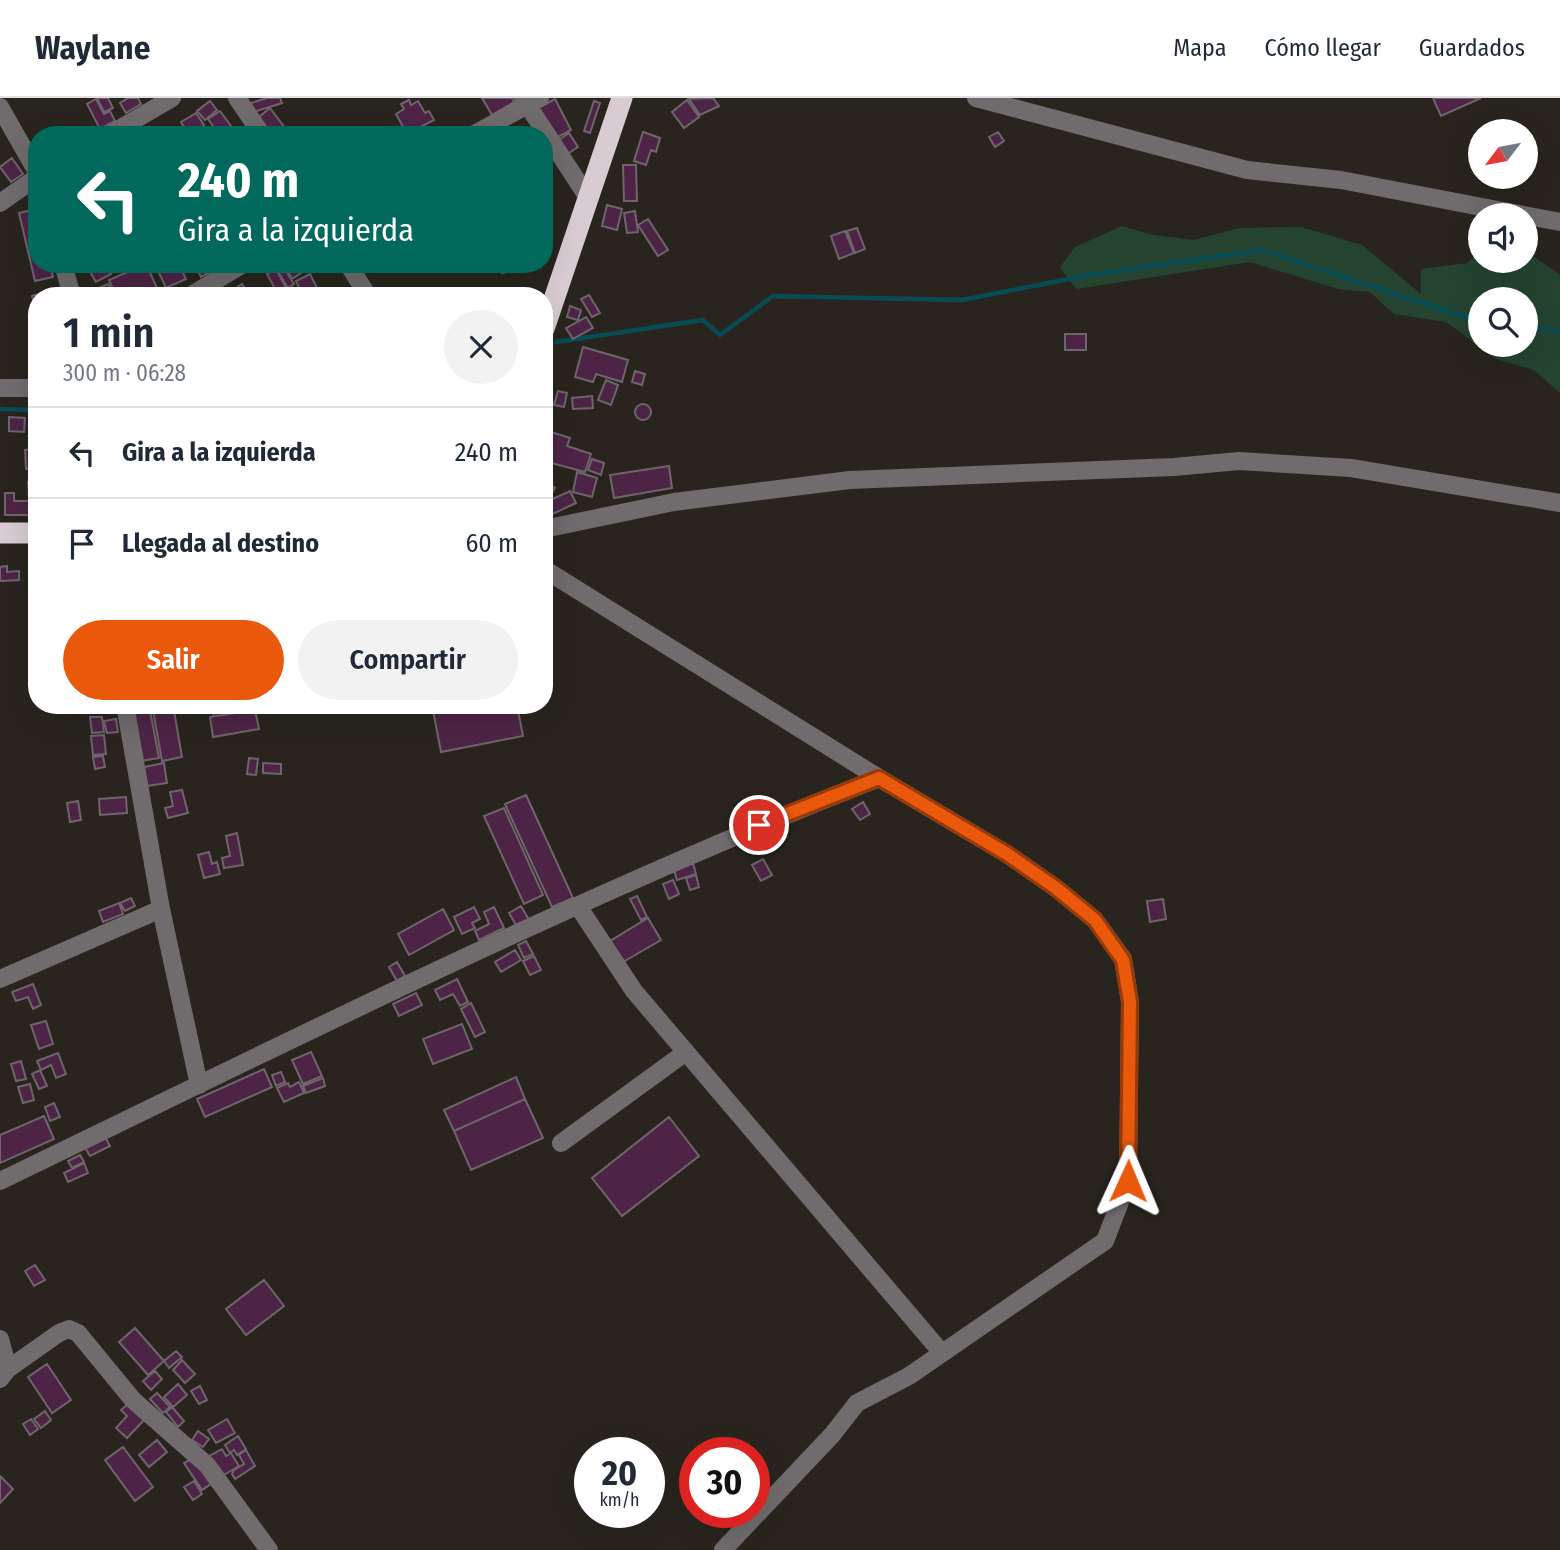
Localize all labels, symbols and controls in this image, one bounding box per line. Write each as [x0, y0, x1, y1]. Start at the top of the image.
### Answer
text: Waylane [35, 28, 150, 68]
text: Mapa [1173, 34, 1226, 62]
text: Cómo llegar [1264, 34, 1381, 62]
text: Guardados [1419, 34, 1525, 62]
north arrow [1468, 119, 1538, 189]
map controls [1468, 119, 1538, 357]
text: 240 m [178, 151, 299, 210]
icon: left [63, 154, 154, 245]
button: sound [1468, 203, 1538, 273]
text: Gira a la izquierda [178, 211, 414, 249]
button: search [1468, 287, 1538, 357]
text: 1 min [63, 308, 154, 358]
button: close [444, 310, 518, 384]
text: 300 m · 06:28 [63, 359, 186, 387]
icon: left [63, 434, 101, 472]
text: Gira a la izquierda [122, 437, 316, 468]
text: 240 m [455, 437, 518, 468]
icon: arrive [63, 525, 101, 563]
text: Llegada al destino [122, 528, 319, 559]
text: 60 m [465, 528, 518, 559]
button: Salir [63, 620, 284, 700]
button: Compartir [298, 620, 518, 700]
pin [729, 795, 789, 855]
icon: arrive [740, 806, 778, 844]
position arrow [1091, 1144, 1165, 1218]
speed limit sign: 30 [679, 1437, 770, 1528]
text: 20 [602, 1452, 637, 1494]
text: km/h [599, 1489, 640, 1511]

